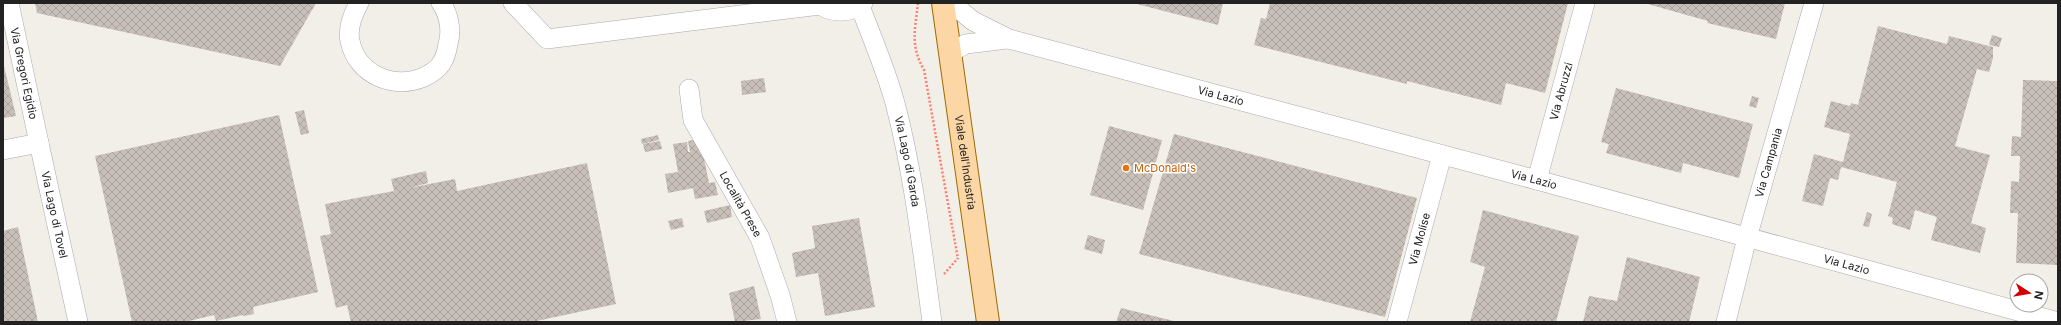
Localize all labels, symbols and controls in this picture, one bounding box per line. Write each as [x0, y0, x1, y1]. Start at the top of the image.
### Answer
street label: Via Gregori Egidio [7, 26, 41, 121]
street label: Via Abruzzi [1547, 61, 1576, 122]
street label: Via Lazio [1196, 83, 1246, 109]
street label: Viale dell'Industria [952, 114, 979, 211]
street label: Via Lago di Garda [892, 115, 923, 208]
street label: Via Campania [1752, 126, 1785, 199]
place label: McDonald's [1134, 161, 1196, 175]
marker: McDonald's [1121, 163, 1131, 173]
street label: Via Lazio [1509, 166, 1559, 192]
street label: Località Prese [717, 169, 765, 239]
street label: Via Lago di Tovel [38, 170, 71, 259]
street label: Via Molise [1406, 211, 1433, 267]
street label: Via Lazio [1822, 251, 1872, 277]
north arrow [2009, 273, 2049, 313]
text: N [2031, 290, 2047, 301]

